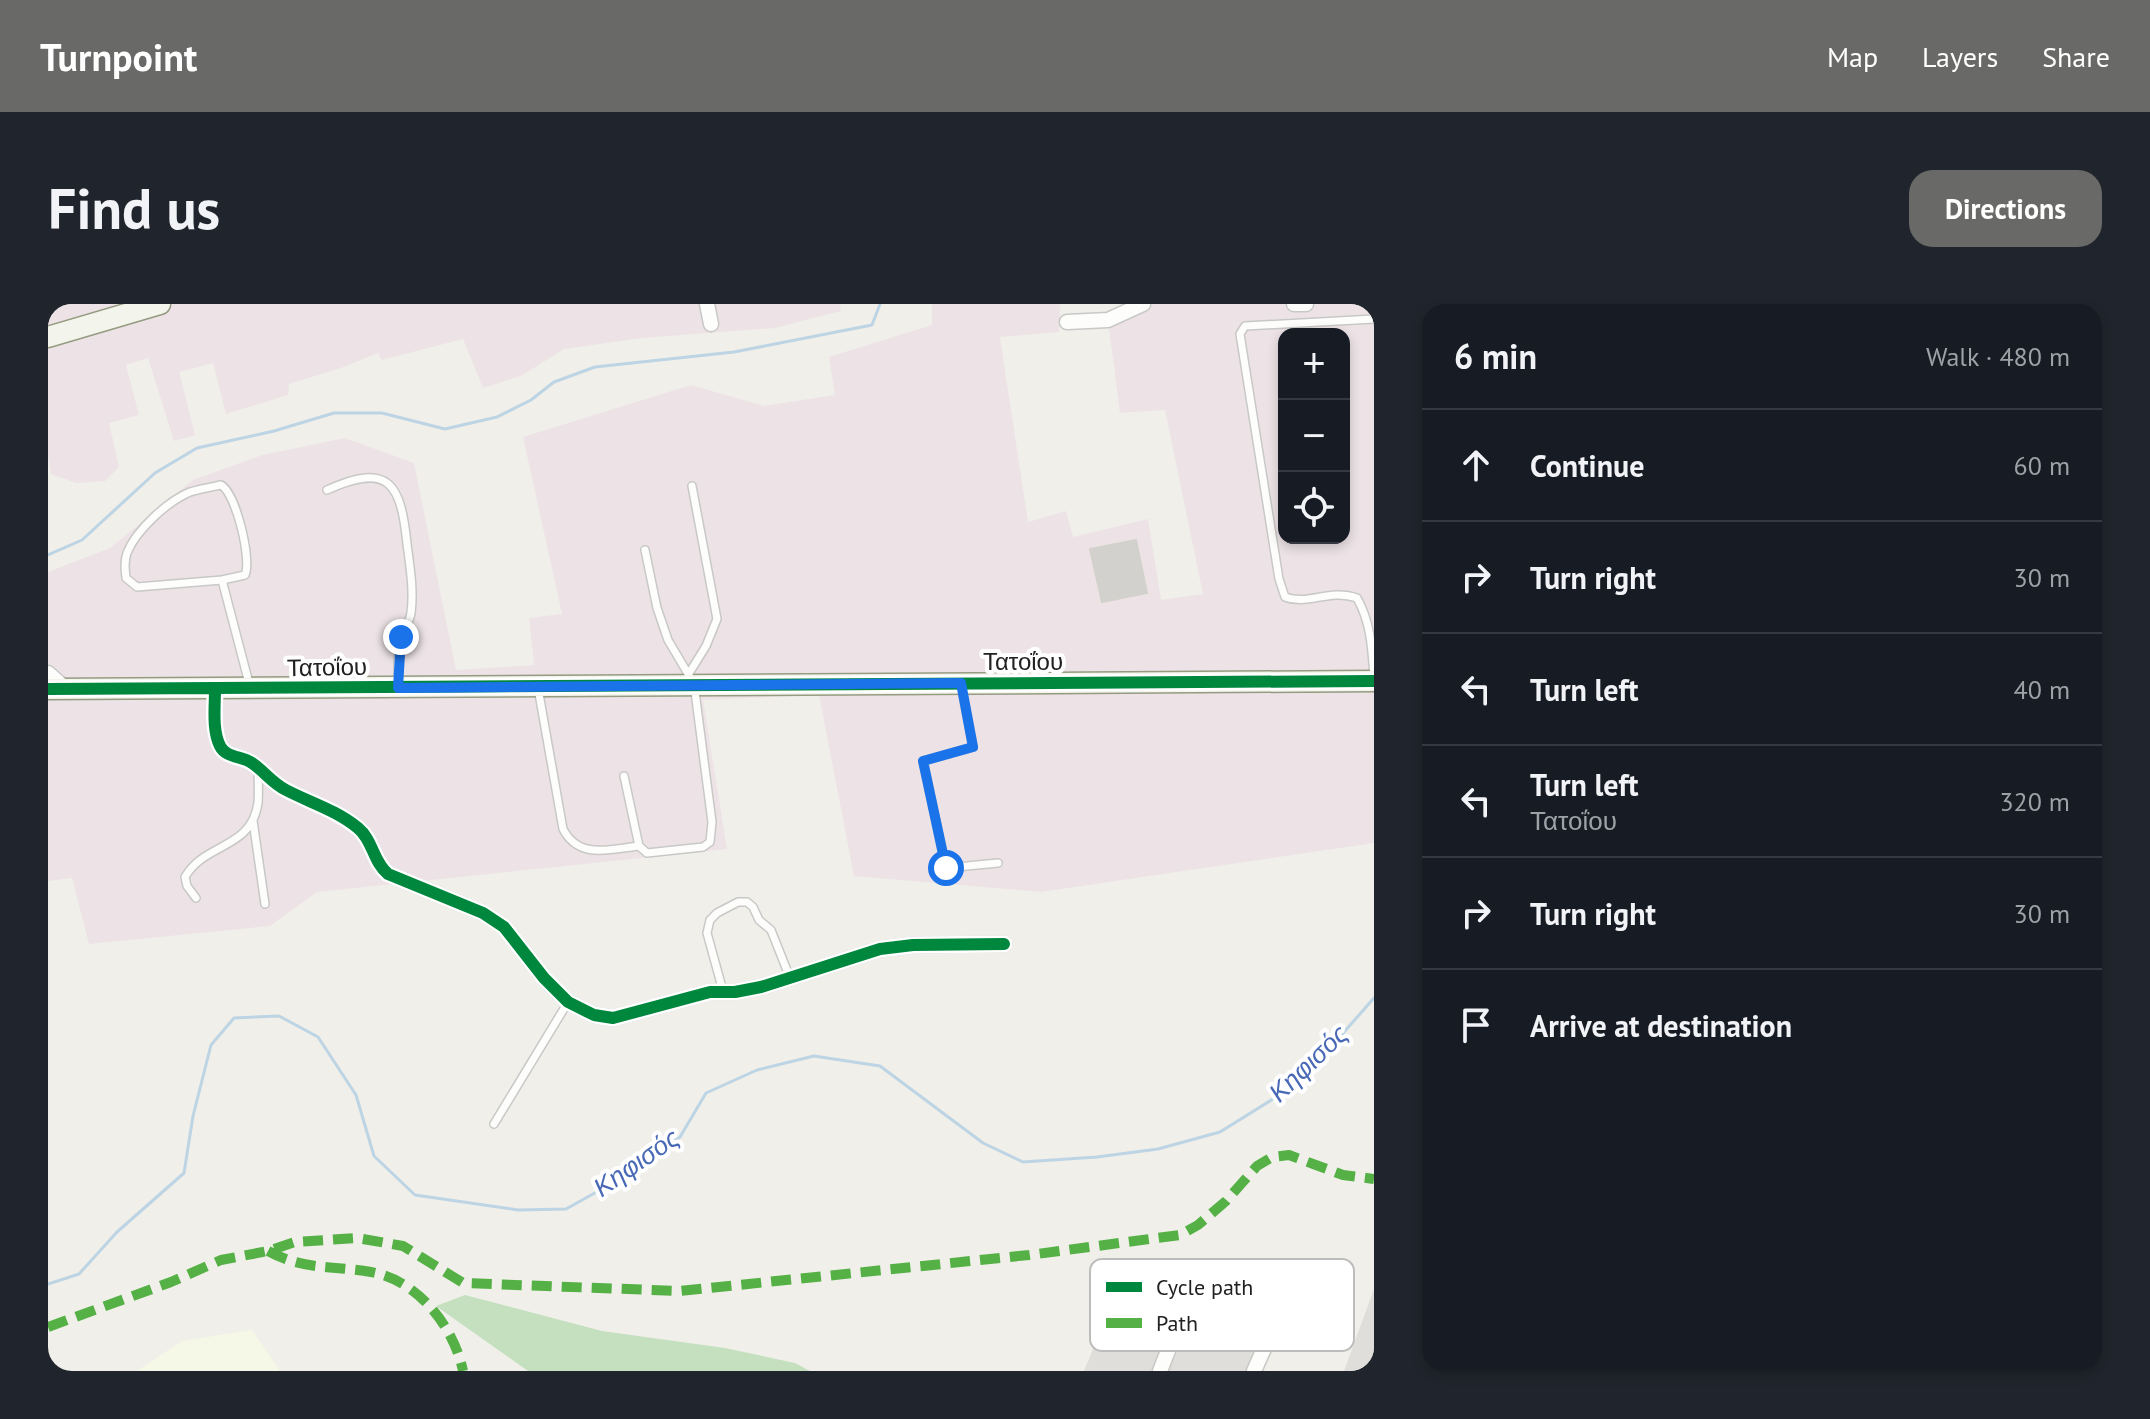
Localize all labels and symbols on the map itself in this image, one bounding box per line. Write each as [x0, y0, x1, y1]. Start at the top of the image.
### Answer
route end [383, 619, 419, 655]
street label: Τατοΐου [983, 646, 1063, 677]
street label: Τατοΐου [287, 651, 367, 683]
route start [928, 850, 964, 886]
water label: Κηφισός [1262, 1017, 1355, 1109]
water label: Κηφισός [587, 1120, 686, 1203]
legend [1090, 1259, 1354, 1351]
text: Cycle path [1156, 1273, 1253, 1301]
text: Path [1156, 1309, 1198, 1337]

